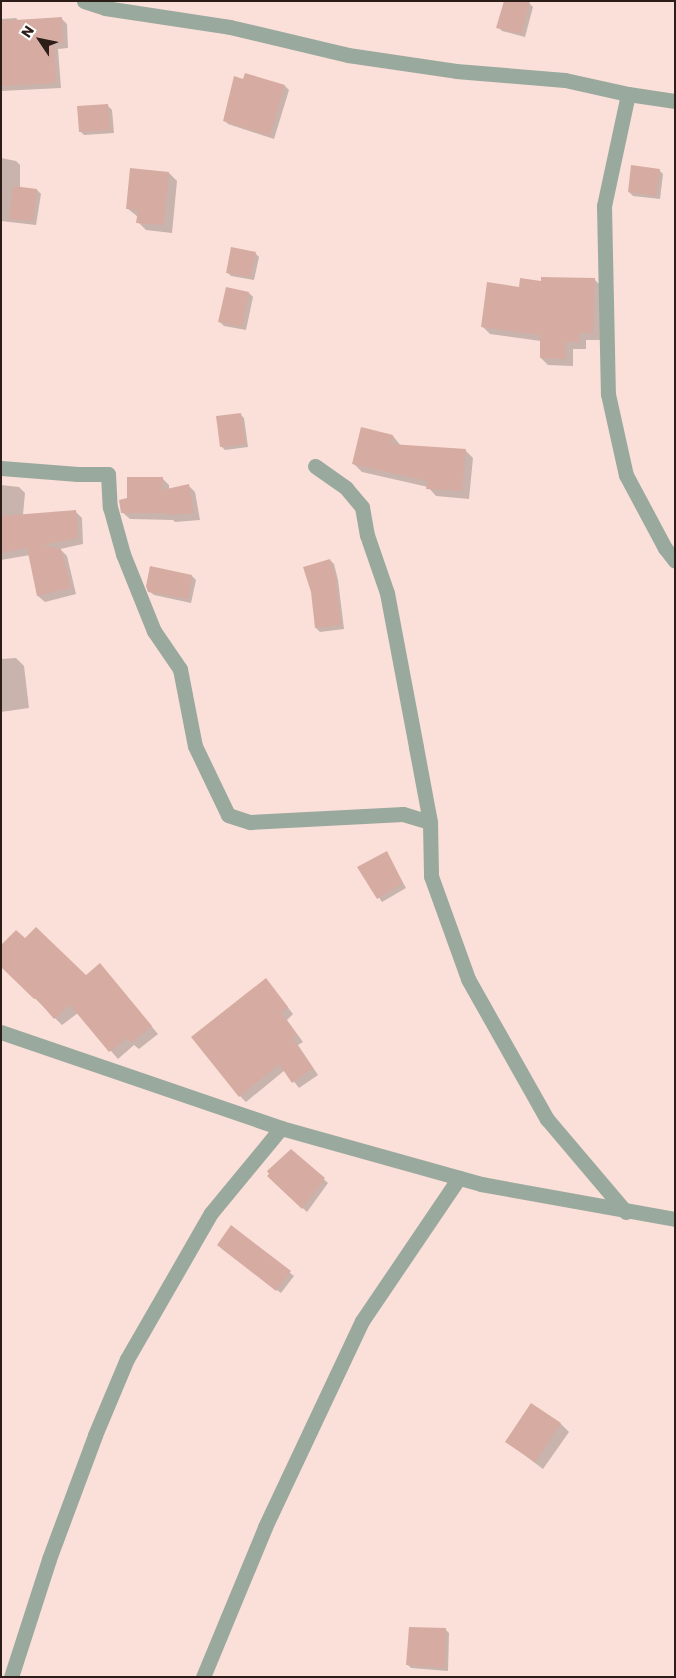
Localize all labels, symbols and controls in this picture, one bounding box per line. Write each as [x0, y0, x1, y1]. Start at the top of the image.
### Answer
north arrow [15, 15, 65, 65]
text: N [16, 22, 39, 42]

